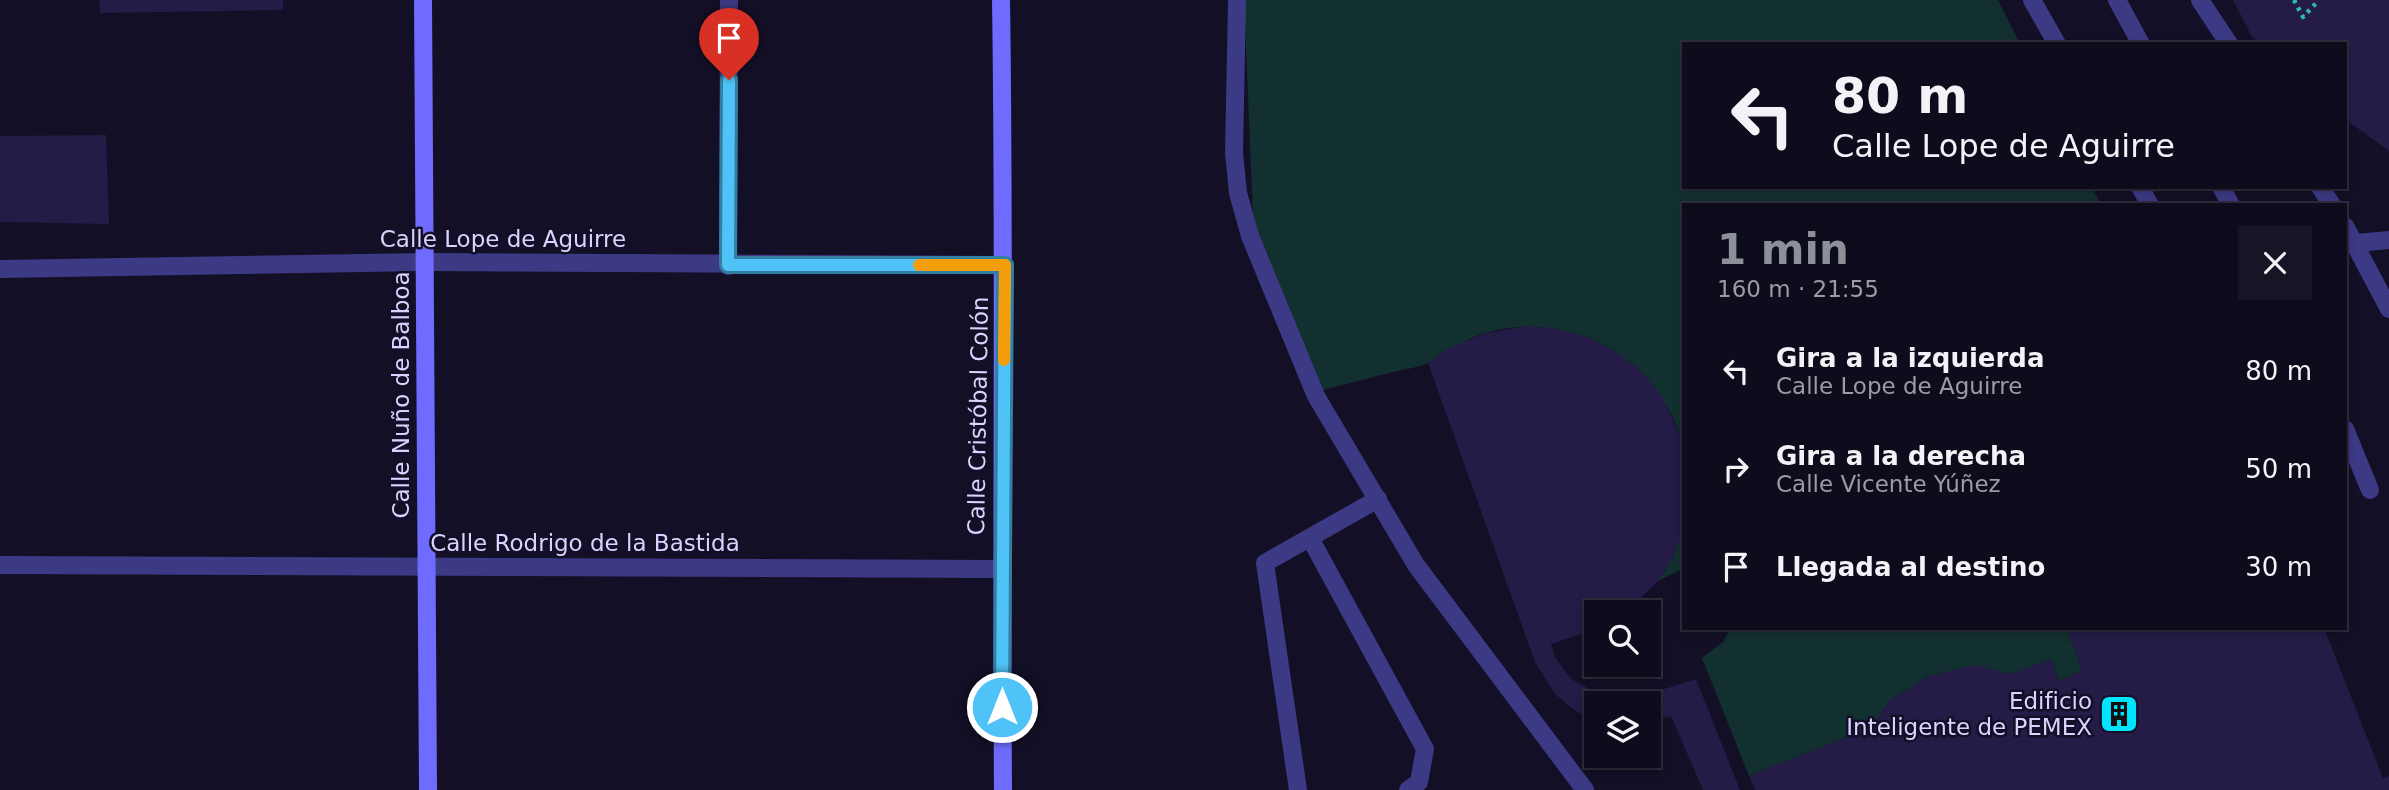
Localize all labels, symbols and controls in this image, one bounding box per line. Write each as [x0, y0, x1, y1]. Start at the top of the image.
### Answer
pin [699, 8, 759, 80]
icon: arrive [710, 19, 748, 57]
text: 80 m [1832, 68, 1968, 125]
icon: left [1717, 70, 1808, 161]
text: Calle Lope de Aguirre [1832, 127, 2175, 165]
text: 1 min [1717, 225, 1849, 274]
street label: Calle Lope de Aguirre [380, 226, 626, 252]
button: close [2238, 226, 2312, 300]
street label: Calle Nuño de Balboa [388, 271, 414, 519]
text: 160 m · 21:55 [1717, 276, 1879, 302]
street label: Calle Cristóbal Colón [963, 296, 993, 536]
text: Gira a la izquierda [1776, 343, 2044, 373]
icon: left [1717, 352, 1755, 390]
text: 80 m [2245, 356, 2312, 386]
text: Calle Lope de Aguirre [1776, 373, 2022, 399]
text: Gira a la derecha [1776, 441, 2026, 471]
icon: right [1717, 450, 1755, 488]
text: 50 m [2245, 454, 2312, 484]
text: Calle Vicente Yúñez [1776, 471, 2001, 497]
street label: Calle Rodrigo de la Bastida [430, 530, 740, 556]
icon: arrive [1717, 548, 1755, 586]
text: Llegada al destino [1776, 552, 2045, 582]
text: 30 m [2245, 552, 2312, 582]
map controls [1584, 600, 1661, 768]
button: search [1584, 600, 1661, 677]
position arrow [965, 670, 1039, 744]
place label: Edificio Inteligente de PEMEX [1846, 688, 2092, 740]
button: layers [1584, 691, 1661, 768]
building icon: Edificio Inteligente de PEMEX [2098, 693, 2140, 735]

